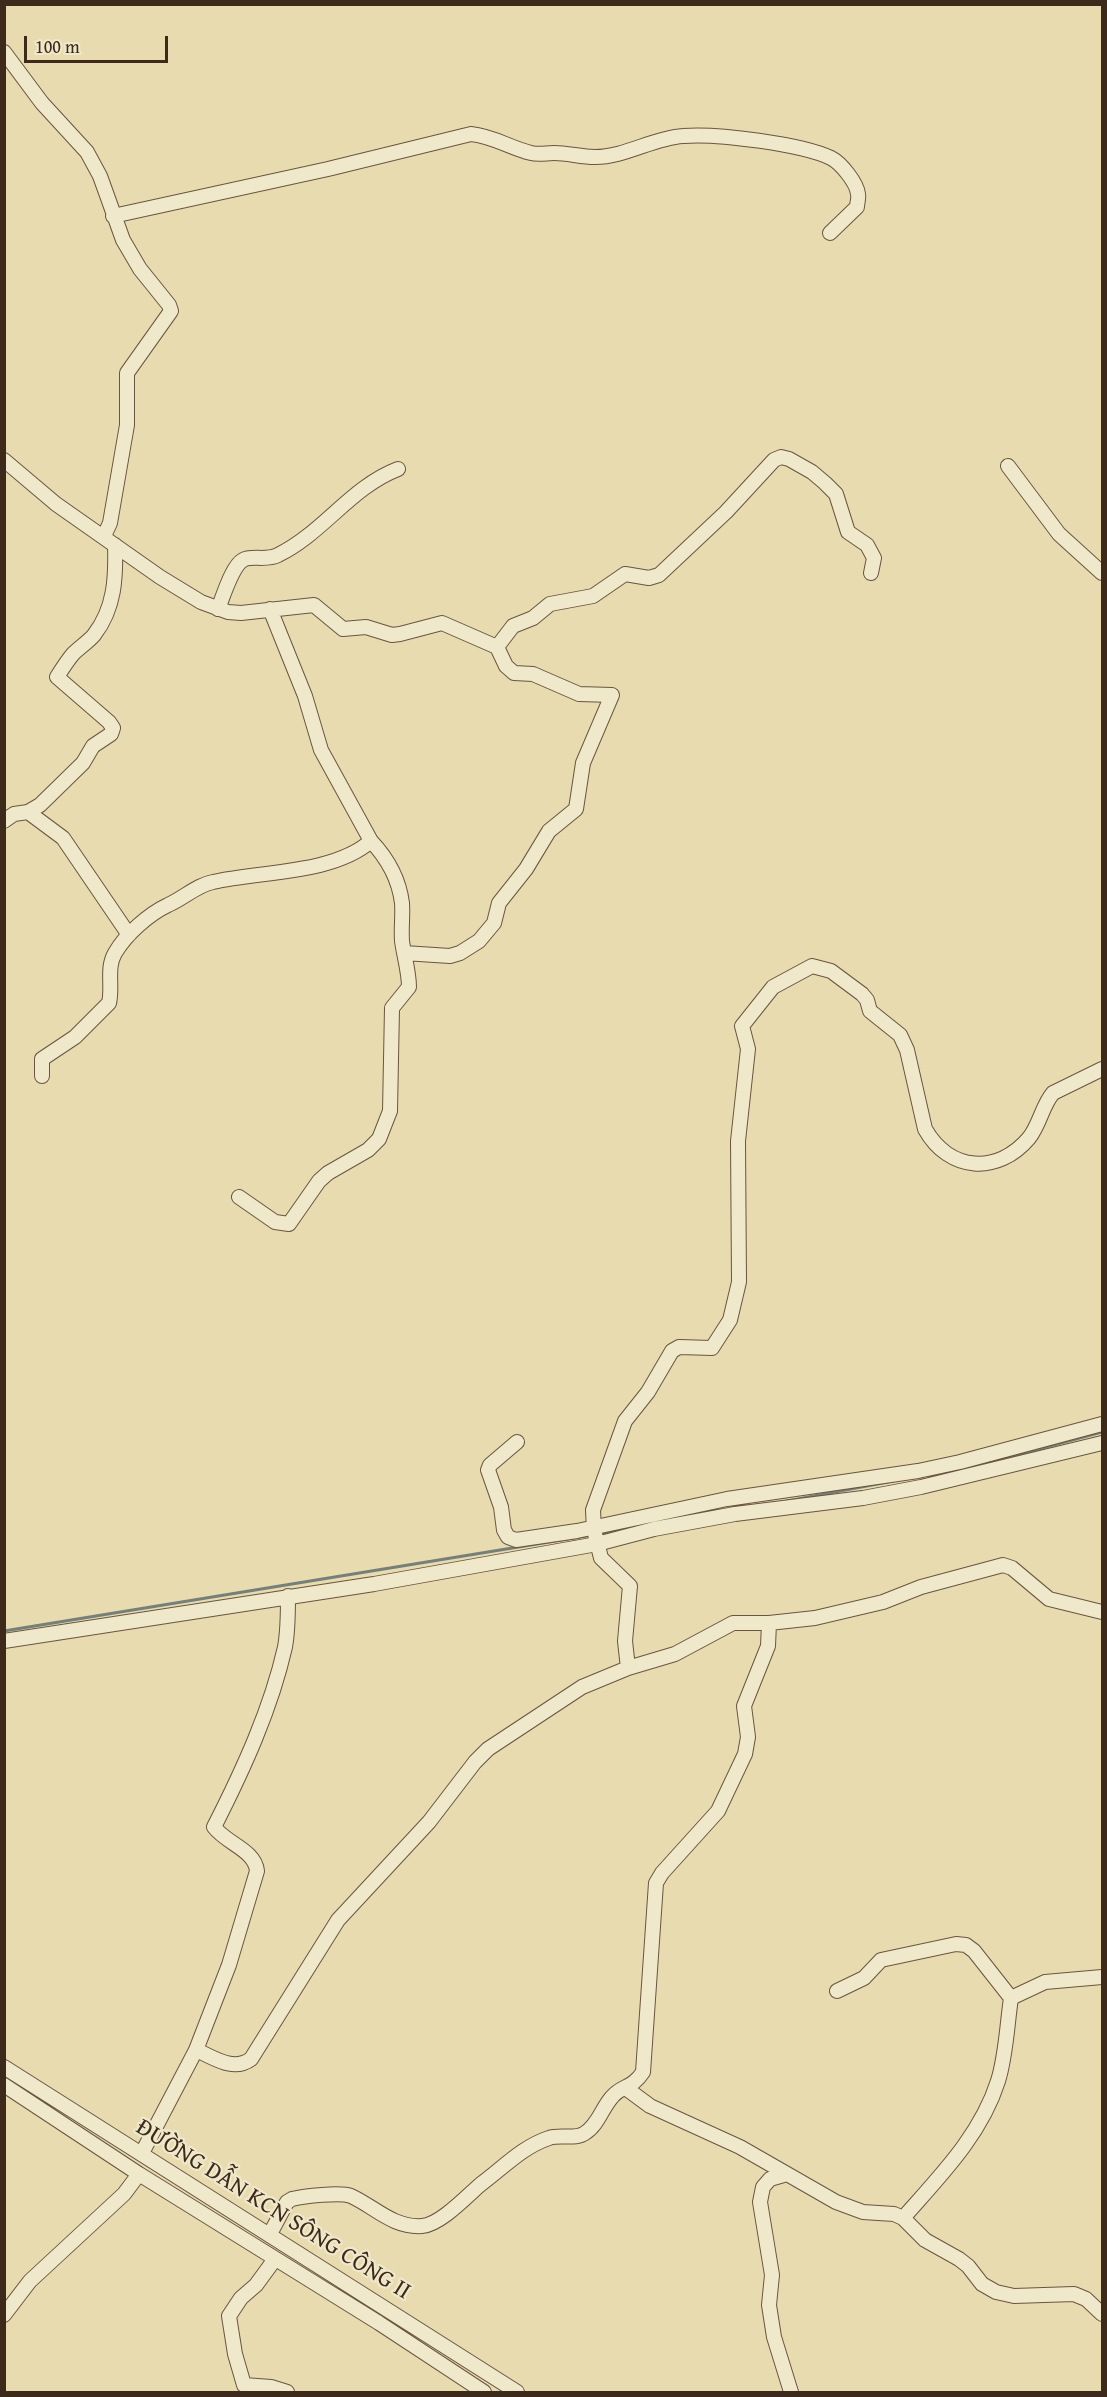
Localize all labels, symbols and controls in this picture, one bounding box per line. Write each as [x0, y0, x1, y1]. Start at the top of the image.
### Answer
scale bar [27, 24, 171, 62]
text: 100 m [35, 33, 80, 60]
street label: ĐƯỜNG DẪN KCN SÔNG CÔNG II [130, 2113, 416, 2307]

